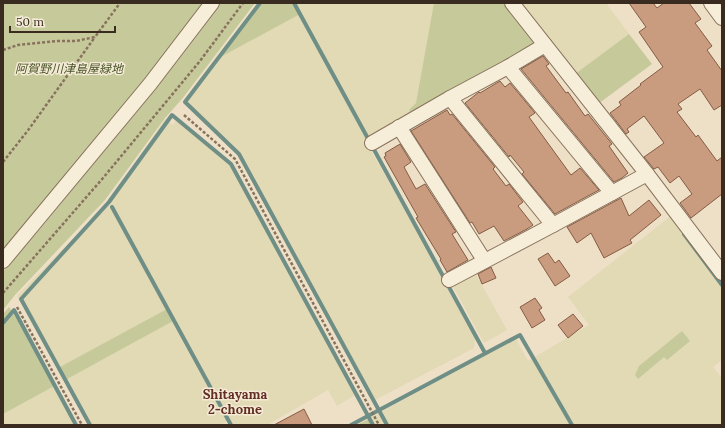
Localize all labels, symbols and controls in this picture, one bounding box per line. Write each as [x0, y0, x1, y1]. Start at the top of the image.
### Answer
scale bar [10, 8, 115, 34]
text: 50 m [16, 14, 44, 29]
park label: 阿賀野川津島屋緑地 [15, 61, 125, 76]
district label: Shitayama 2-chome [203, 386, 268, 418]

